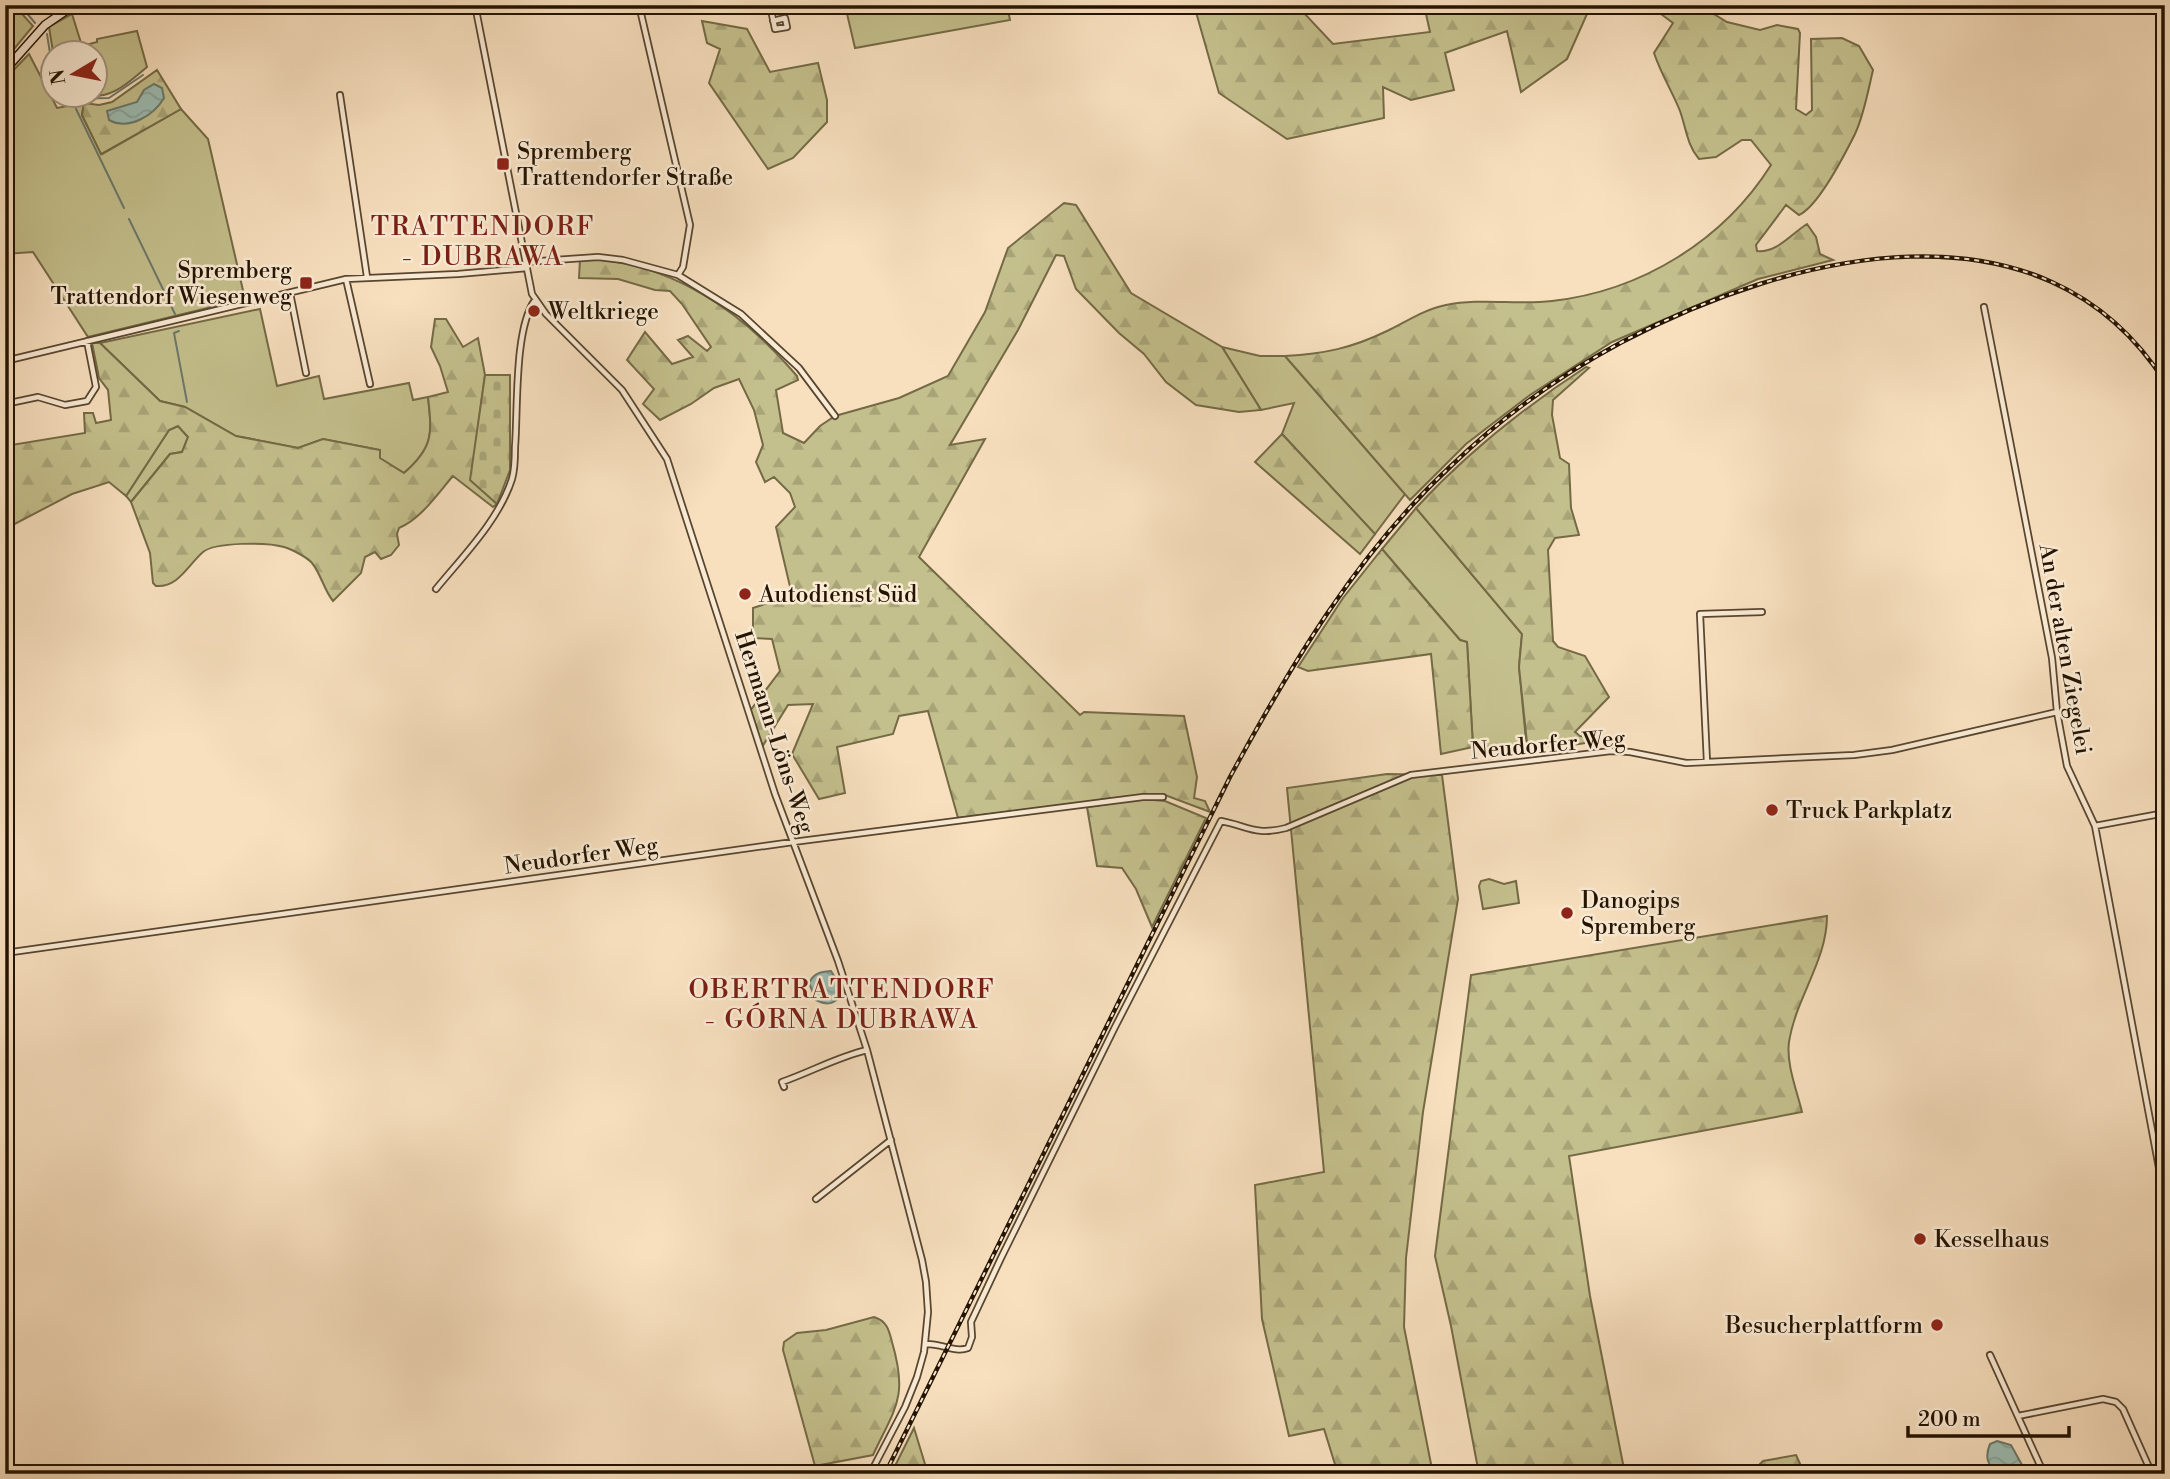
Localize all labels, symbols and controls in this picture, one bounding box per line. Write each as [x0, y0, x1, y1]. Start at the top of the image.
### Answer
north arrow [38, 38, 108, 108]
text: N [45, 67, 71, 86]
place label: Spremberg Trattendorfer Straße [517, 138, 733, 192]
marker: Spremberg Trattendorfer Straße [495, 156, 511, 172]
district label: TRATTENDORF - DUBRAWA [371, 211, 595, 273]
place label: Spremberg Trattendorf Wiesenweg [50, 257, 292, 311]
marker: Spremberg Trattendorf Wiesenweg [298, 275, 314, 291]
place label: Weltkriege [547, 298, 659, 326]
marker: Weltkriege [526, 303, 542, 319]
street label: An der alten Ziegelei [2033, 541, 2097, 757]
place label: Autodienst Süd [758, 581, 917, 609]
marker: Autodienst Süd [737, 586, 753, 602]
street label: Hermann-Löns-Weg [728, 627, 820, 837]
street label: Neudorfer Weg [1470, 724, 1627, 766]
place label: Truck Parkplatz [1786, 797, 1952, 825]
marker: Truck Parkplatz [1764, 802, 1780, 818]
street label: Neudorfer Weg [502, 831, 660, 881]
place label: Danogips Spremberg [1581, 887, 1695, 941]
marker: Danogips Spremberg [1559, 905, 1575, 921]
district label: OBERTRATTENDORF - GÓRNA DUBRAWA [688, 974, 996, 1036]
place label: Kesselhaus [1934, 1226, 2049, 1254]
marker: Kesselhaus [1912, 1231, 1928, 1247]
place label: Besucherplattform [1724, 1312, 1923, 1340]
marker: Besucherplattform [1929, 1317, 1945, 1333]
scale bar [1908, 1395, 2068, 1439]
text: 200 m [1918, 1407, 1981, 1433]

